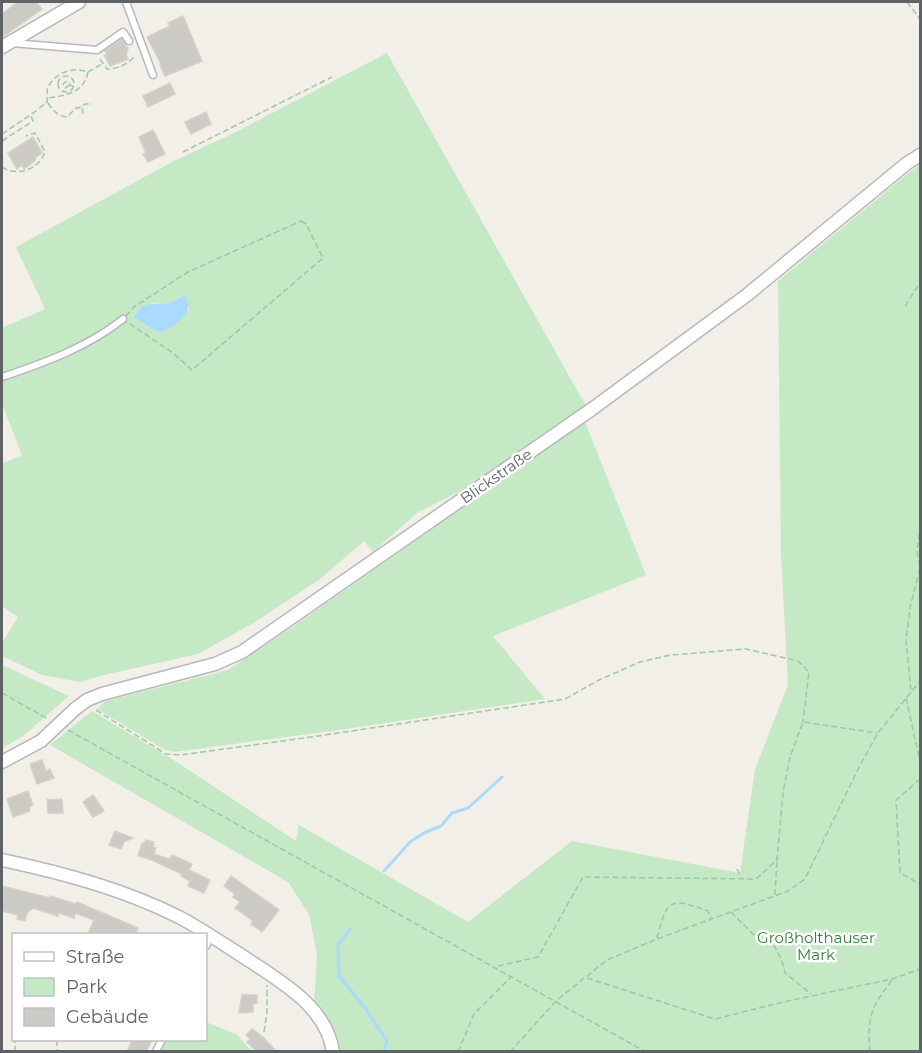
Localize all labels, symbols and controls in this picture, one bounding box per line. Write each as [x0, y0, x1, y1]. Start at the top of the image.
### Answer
street label: Blickstraße [456, 444, 536, 508]
park label: Großholthauser Mark [757, 928, 875, 964]
legend [12, 933, 207, 1041]
text: Straße [66, 946, 125, 968]
text: Park [66, 976, 107, 998]
text: Gebäude [66, 1006, 149, 1028]

